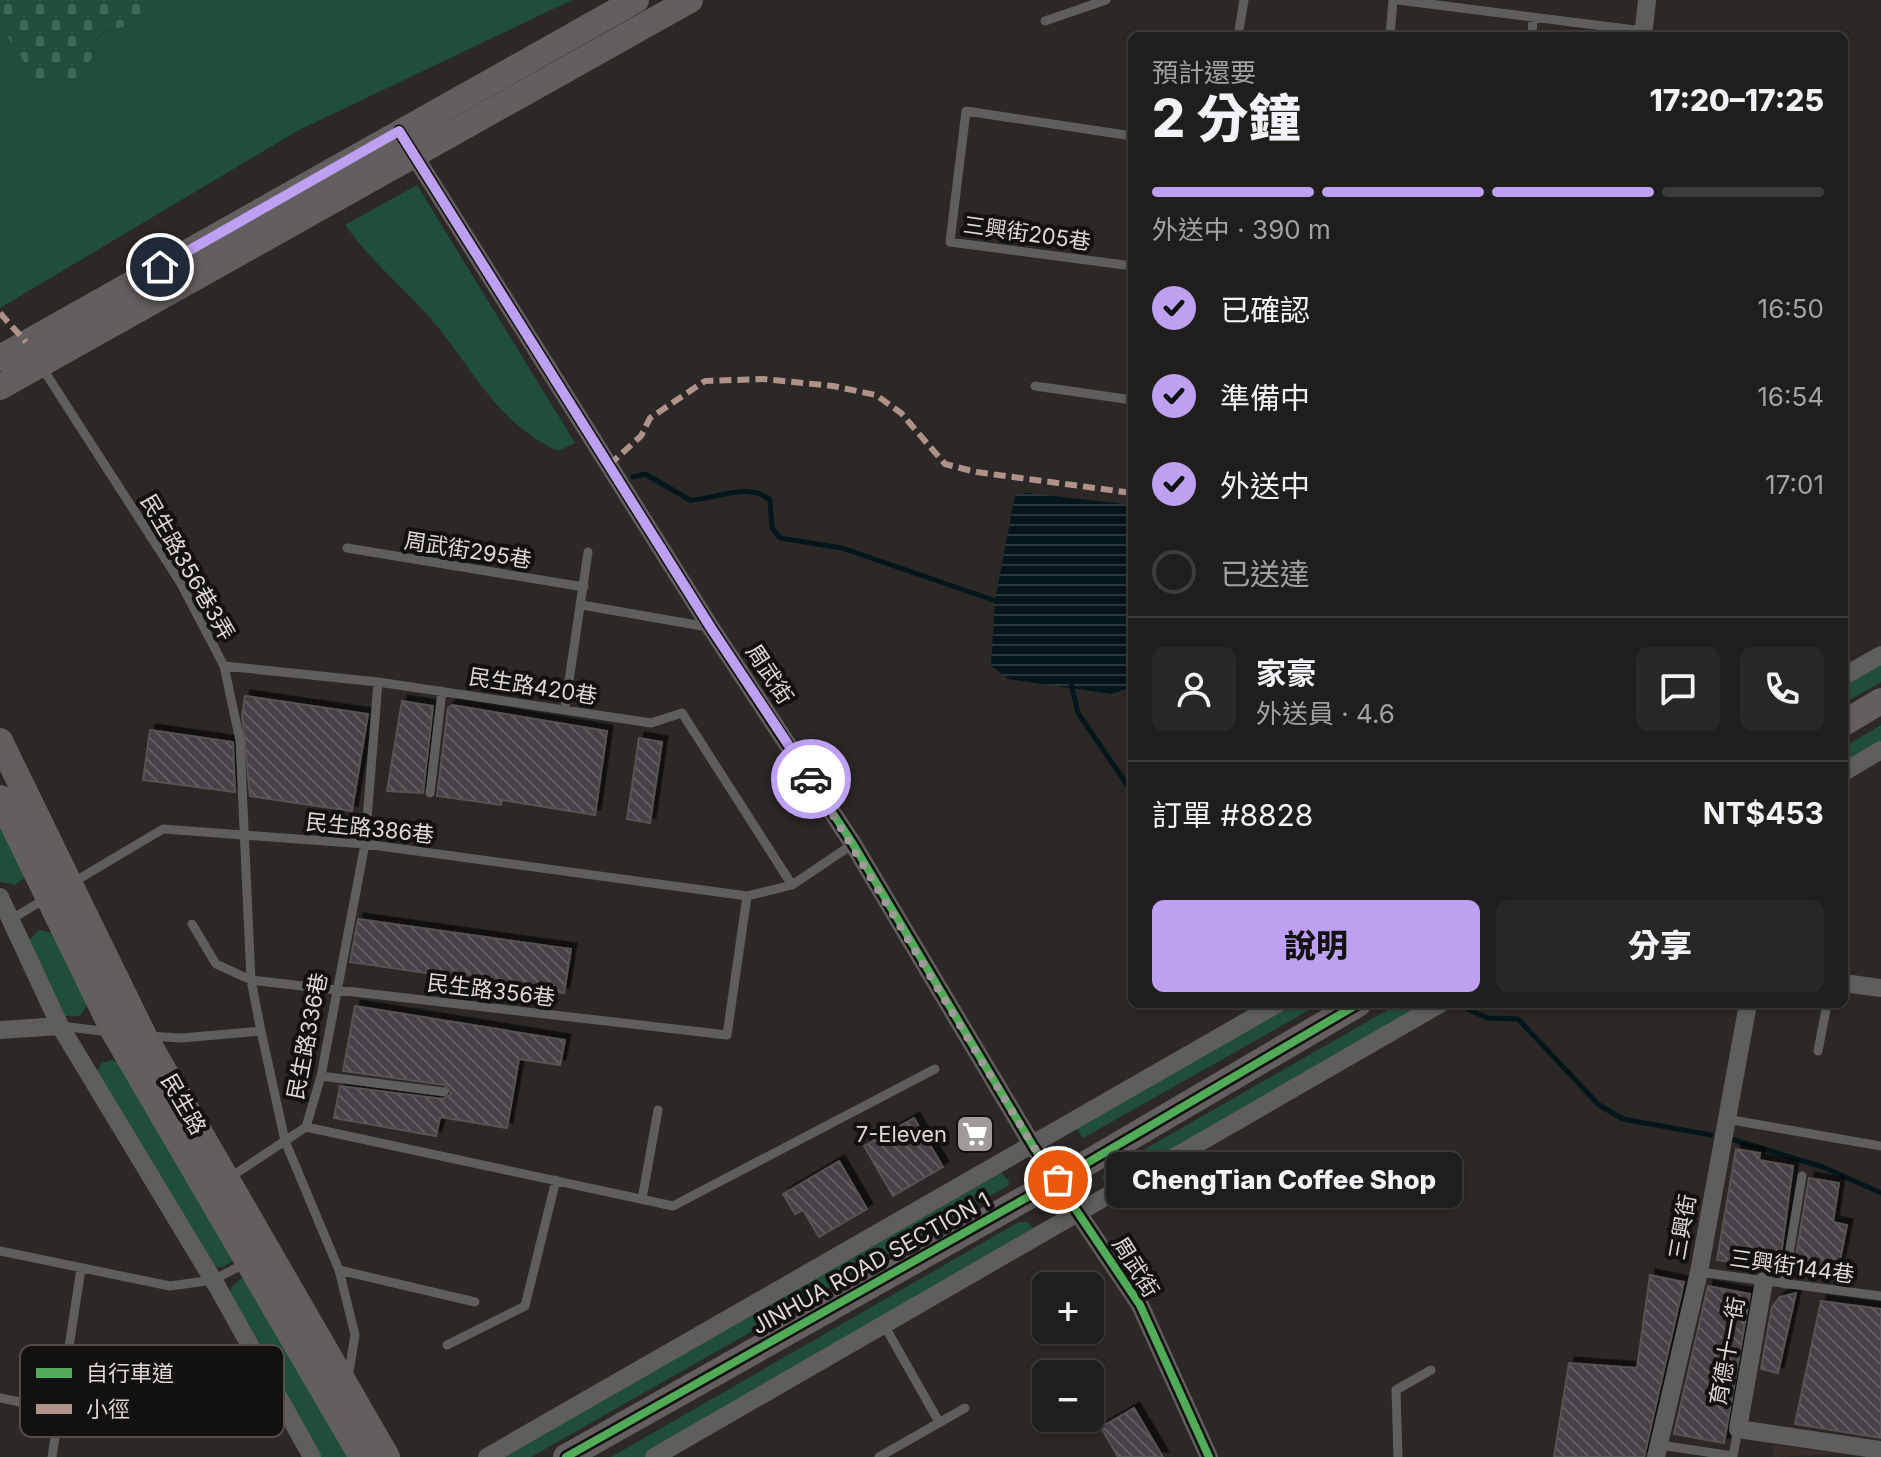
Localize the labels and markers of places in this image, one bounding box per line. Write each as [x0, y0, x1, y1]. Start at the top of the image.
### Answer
pin [126, 233, 194, 301]
supermarket icon: 7-Eleven [954, 1113, 996, 1155]
place label: 7-Eleven [856, 1121, 947, 1147]
pin [1024, 1146, 1092, 1214]
callout: ChengTian Coffee Shop [1106, 1152, 1462, 1208]

